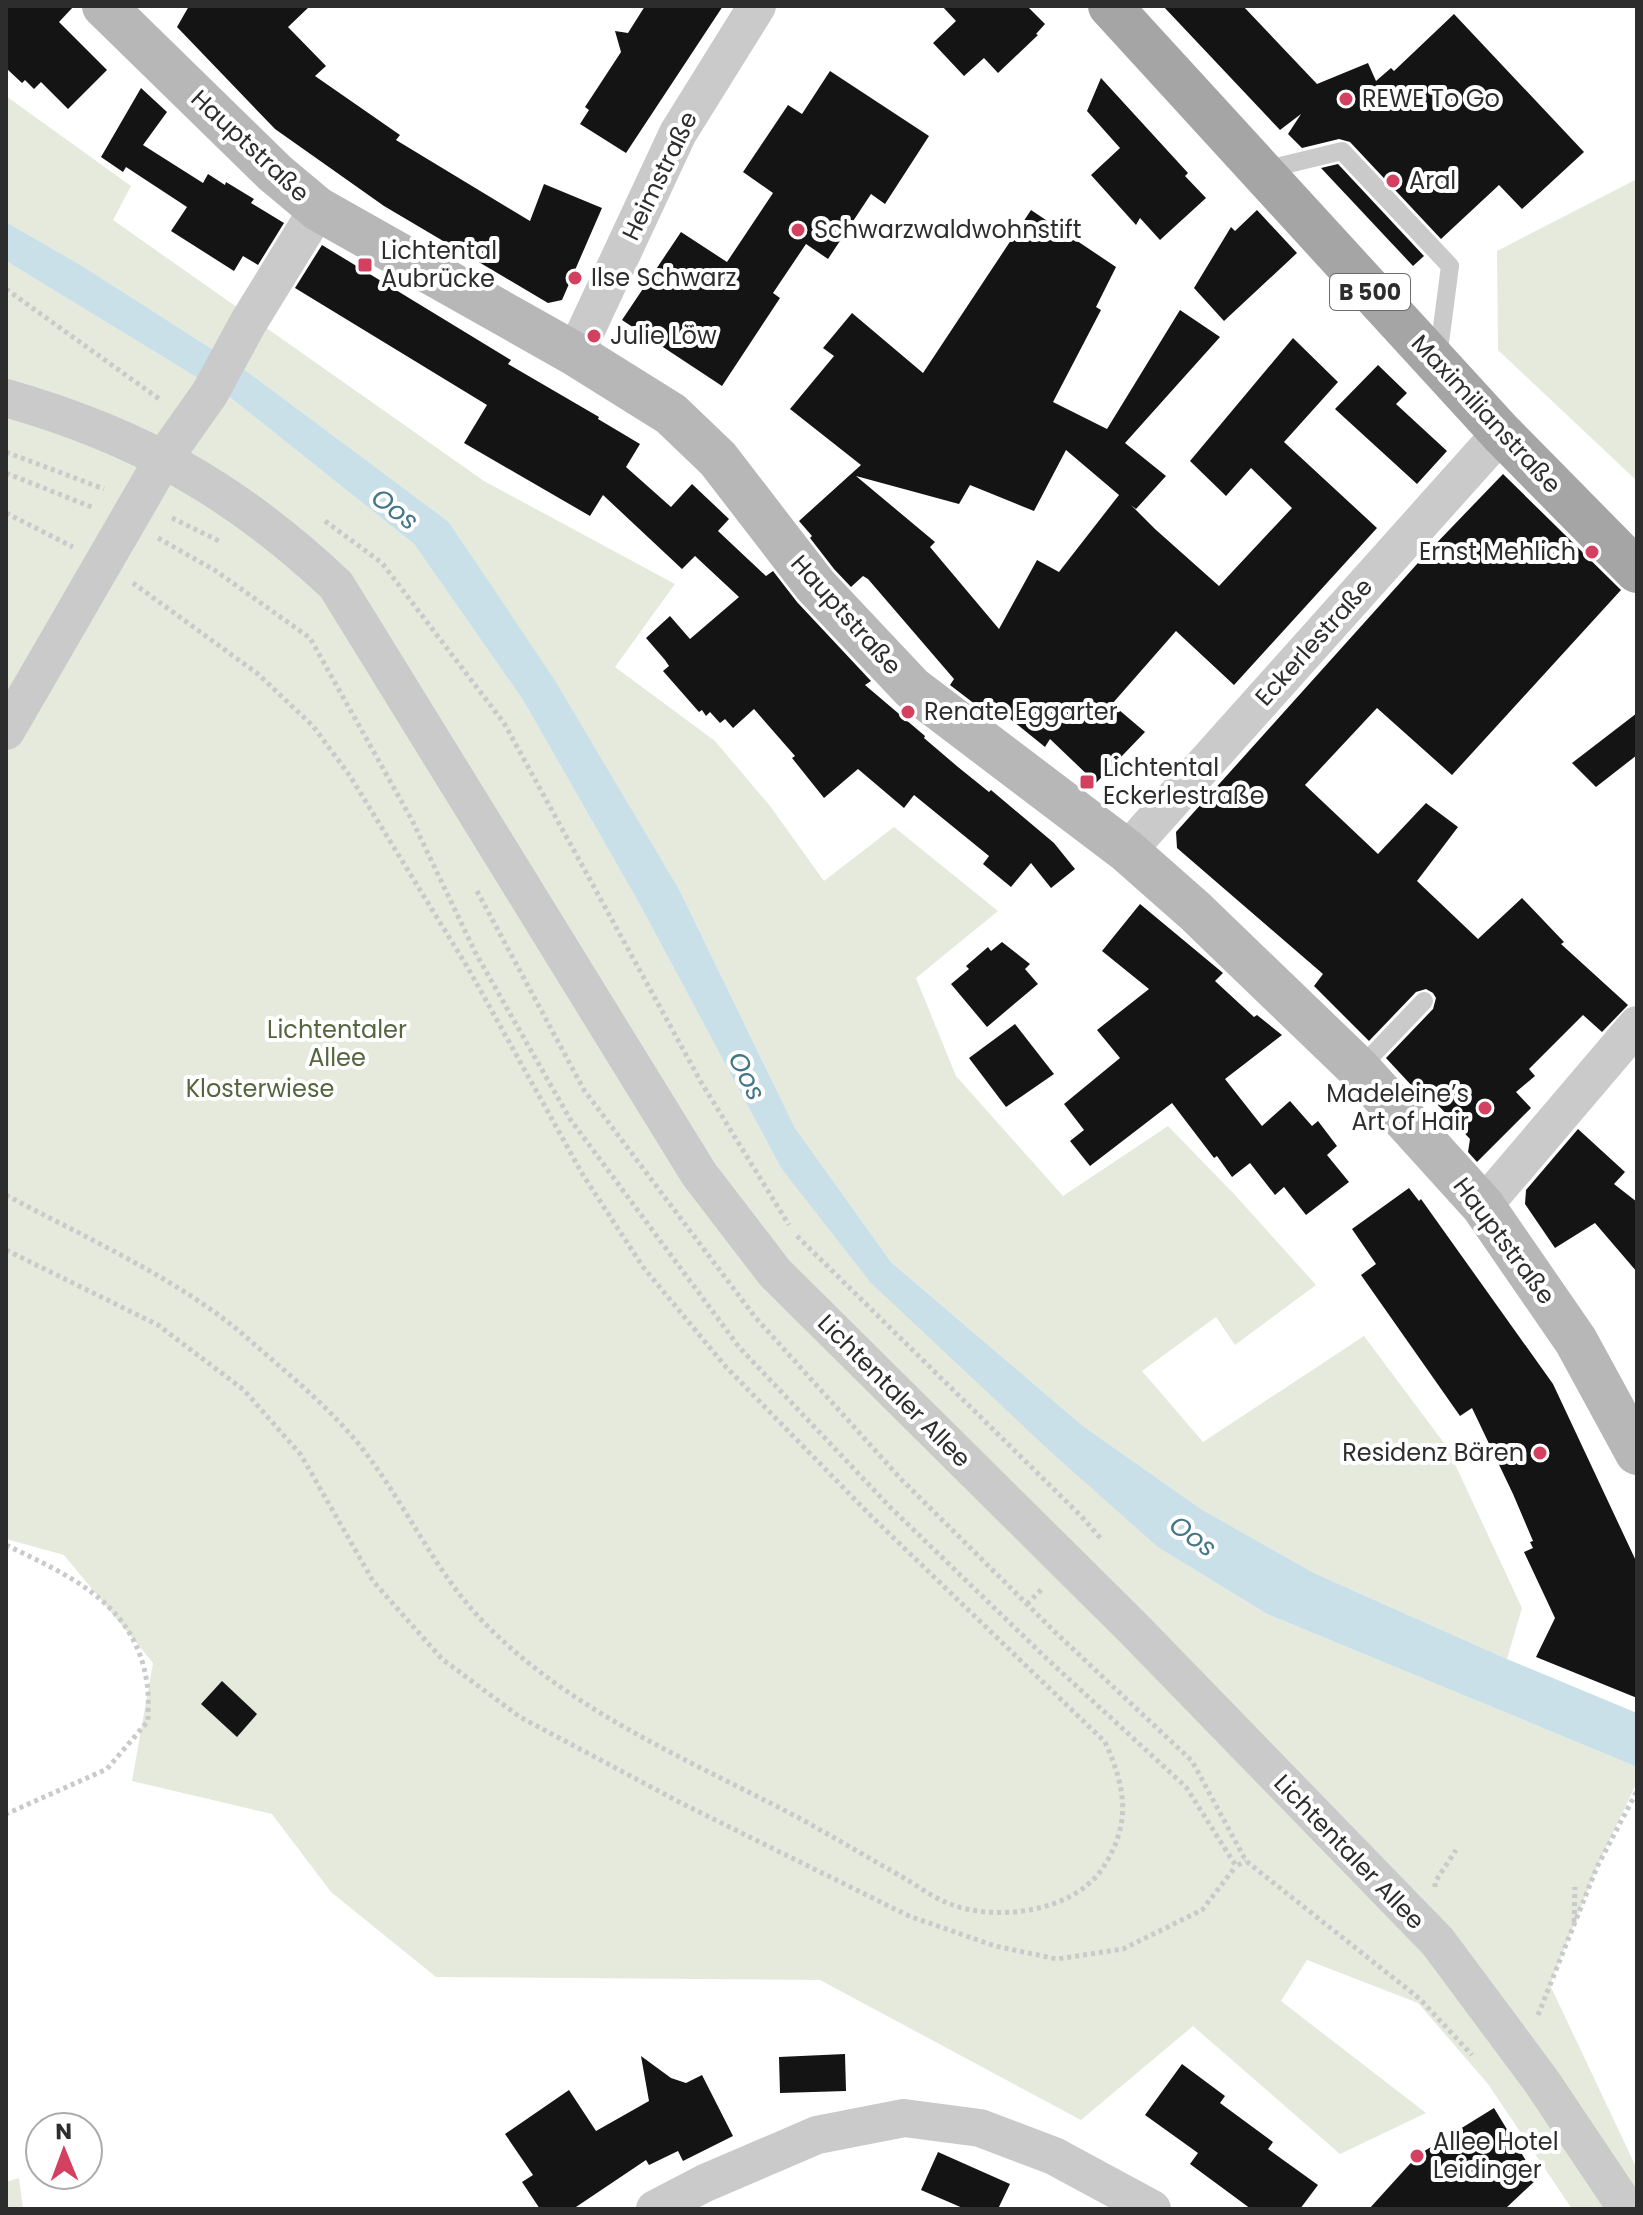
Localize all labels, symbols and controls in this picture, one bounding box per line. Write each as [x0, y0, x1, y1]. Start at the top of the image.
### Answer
street label: Hauptstraße [184, 82, 317, 209]
place label: REWE To Go [1362, 82, 1500, 115]
marker: REWE To Go [1337, 90, 1355, 108]
street label: Heimstraße [614, 106, 705, 246]
place label: Aral [1409, 164, 1456, 197]
marker: Aral [1384, 172, 1402, 190]
place label: Schwarzwaldwohnstift [814, 213, 1081, 246]
marker: Schwarzwaldwohnstift [789, 221, 807, 239]
place label: Lichtental Aubrücke [381, 234, 497, 295]
marker: Lichtental Aubrücke [356, 256, 374, 274]
place label: Ilse Schwarz [591, 261, 736, 294]
marker: Ilse Schwarz [566, 269, 584, 287]
road number: B 500 [1330, 274, 1410, 310]
place label: Julie Löw [610, 319, 717, 352]
marker: Julie Löw [585, 327, 603, 345]
street label: Maximilianstraße [1404, 327, 1569, 500]
water label: Oos [364, 479, 426, 539]
place label: Ernst Mehlich [1419, 535, 1576, 568]
marker: Ernst Mehlich [1583, 543, 1601, 561]
street label: Hauptstraße [784, 548, 909, 682]
street label: Eckerlestraße [1247, 571, 1380, 713]
place label: Renate Eggarter [924, 695, 1118, 728]
marker: Renate Eggarter [899, 703, 917, 721]
place label: Lichtental Eckerlestraße [1103, 751, 1265, 812]
marker: Lichtental Eckerlestraße [1078, 773, 1096, 791]
park label: Lichtentaler Allee [267, 1013, 407, 1074]
water label: Oos [719, 1045, 775, 1107]
park label: Klosterwiese [186, 1072, 334, 1105]
place label: Madeleine’s Art of Hair [1326, 1077, 1469, 1138]
marker: Madeleine’s Art of Hair [1476, 1099, 1494, 1117]
street label: Hauptstraße [1446, 1171, 1563, 1311]
street label: Lichtentaler Allee [811, 1307, 978, 1474]
place label: Residenz Bären [1342, 1436, 1524, 1469]
marker: Residenz Bären [1531, 1444, 1549, 1462]
water label: Oos [1162, 1507, 1224, 1565]
street label: Lichtentaler Allee [1267, 1767, 1432, 1936]
north arrow [24, 2111, 104, 2191]
text: N [55, 2116, 72, 2147]
place label: Allee Hotel Leidinger [1433, 2125, 1559, 2186]
marker: Allee Hotel Leidinger [1408, 2147, 1426, 2165]

